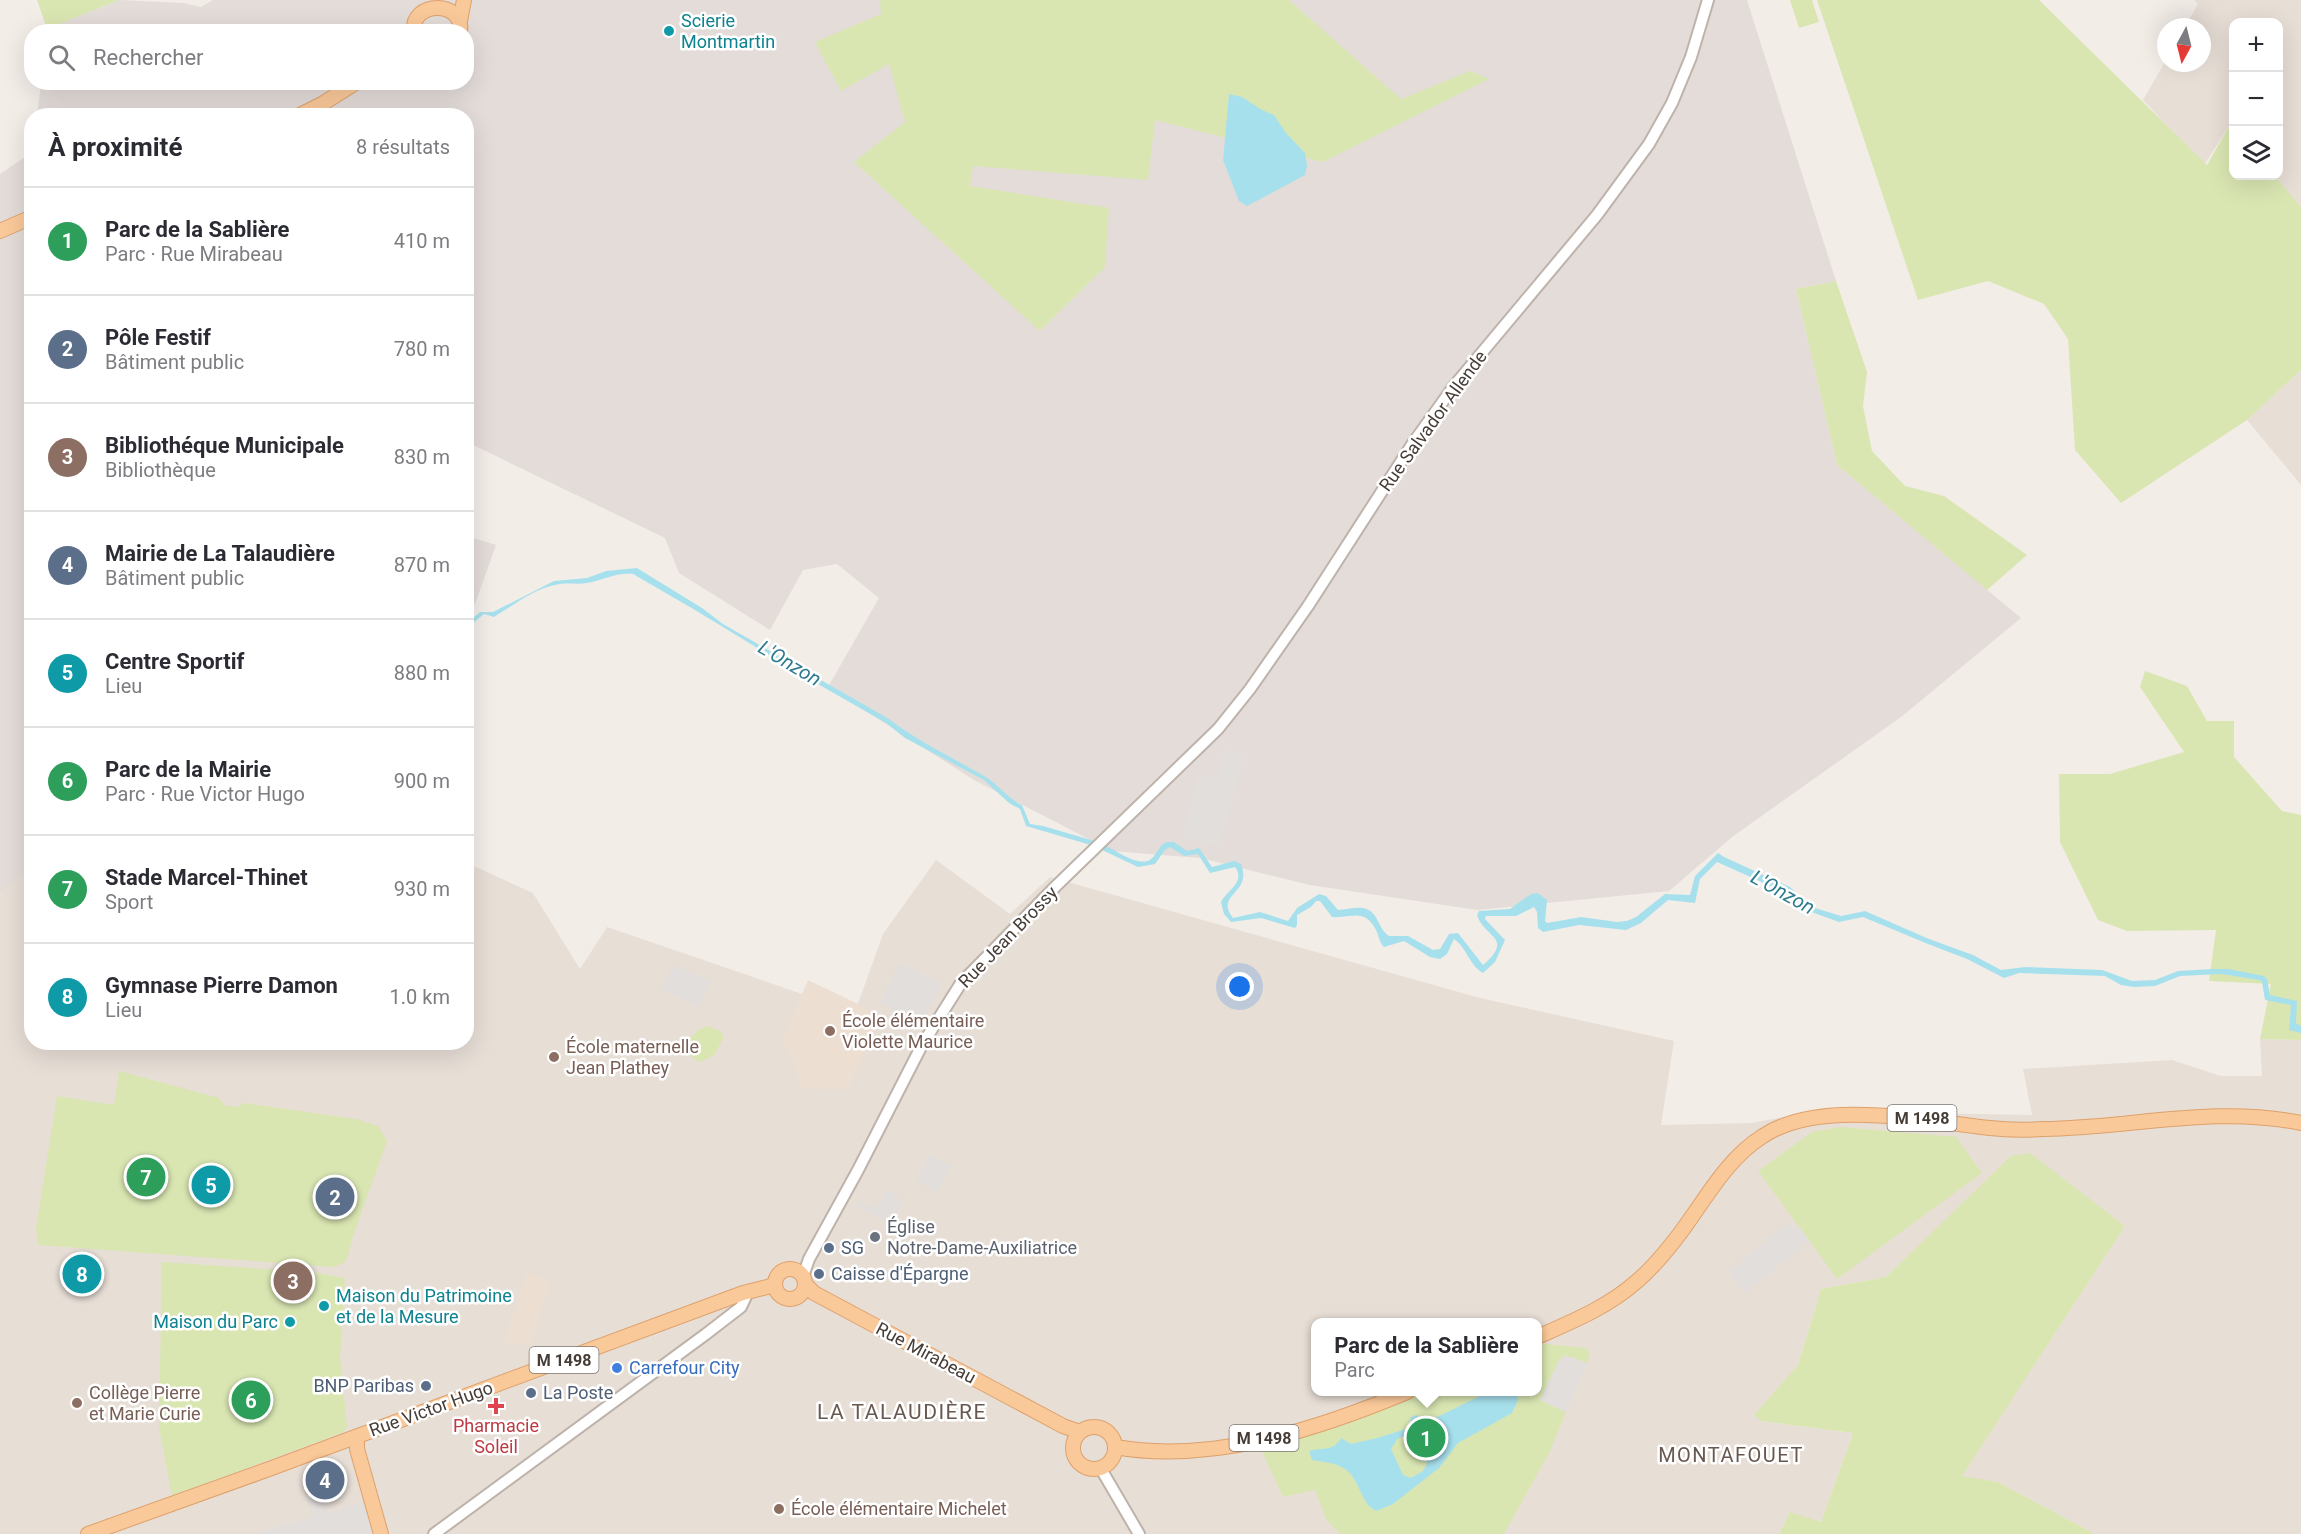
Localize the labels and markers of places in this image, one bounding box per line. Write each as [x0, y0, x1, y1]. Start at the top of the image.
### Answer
place label: Scierie Montmartin [681, 10, 775, 52]
marker: Scierie Montmartin [662, 24, 676, 38]
place label: École élémentaire Violette Maurice [842, 1010, 984, 1052]
marker: École élémentaire Violette Maurice [823, 1024, 837, 1038]
place label: École maternelle Jean Plathey [566, 1036, 699, 1078]
marker: École maternelle Jean Plathey [547, 1050, 561, 1064]
pin: 7 [126, 1154, 166, 1200]
pin: 5 [192, 1162, 230, 1208]
pin: 2 [316, 1174, 354, 1220]
place label: Église Notre-Dame-Auxiliatrice [887, 1216, 1077, 1258]
marker: Église Notre-Dame-Auxiliatrice [868, 1230, 882, 1244]
place label: SG [841, 1237, 864, 1258]
marker: SG [822, 1241, 836, 1255]
pin: 8 [62, 1252, 101, 1296]
pin: 3 [274, 1258, 312, 1304]
place label: Caisse d'Épargne [831, 1263, 968, 1284]
marker: Caisse d'Épargne [812, 1267, 826, 1281]
place label: Maison du Patrimoine et de la Mesure [336, 1285, 512, 1327]
marker: Maison du Patrimoine et de la Mesure [317, 1299, 331, 1313]
place label: Maison du Parc [153, 1311, 278, 1332]
marker: Maison du Parc [283, 1315, 297, 1329]
place label: Carrefour City [629, 1357, 740, 1378]
marker: Carrefour City [610, 1361, 624, 1375]
place label: BNP Paribas [313, 1375, 414, 1396]
pin: 6 [232, 1378, 270, 1422]
marker: BNP Paribas [419, 1379, 433, 1393]
place label: Collège Pierre et Marie Curie [89, 1382, 201, 1424]
place label: La Poste [543, 1382, 613, 1403]
marker: La Poste [524, 1386, 538, 1400]
marker: Collège Pierre et Marie Curie [70, 1396, 84, 1410]
marker: Pharmacie Soleil [489, 1399, 503, 1413]
place label: Pharmacie Soleil [453, 1415, 539, 1457]
pin: 1 [1406, 1416, 1446, 1460]
pin: 4 [306, 1458, 344, 1502]
place label: École élémentaire Michelet [791, 1498, 1007, 1519]
marker: École élémentaire Michelet [772, 1502, 786, 1516]

